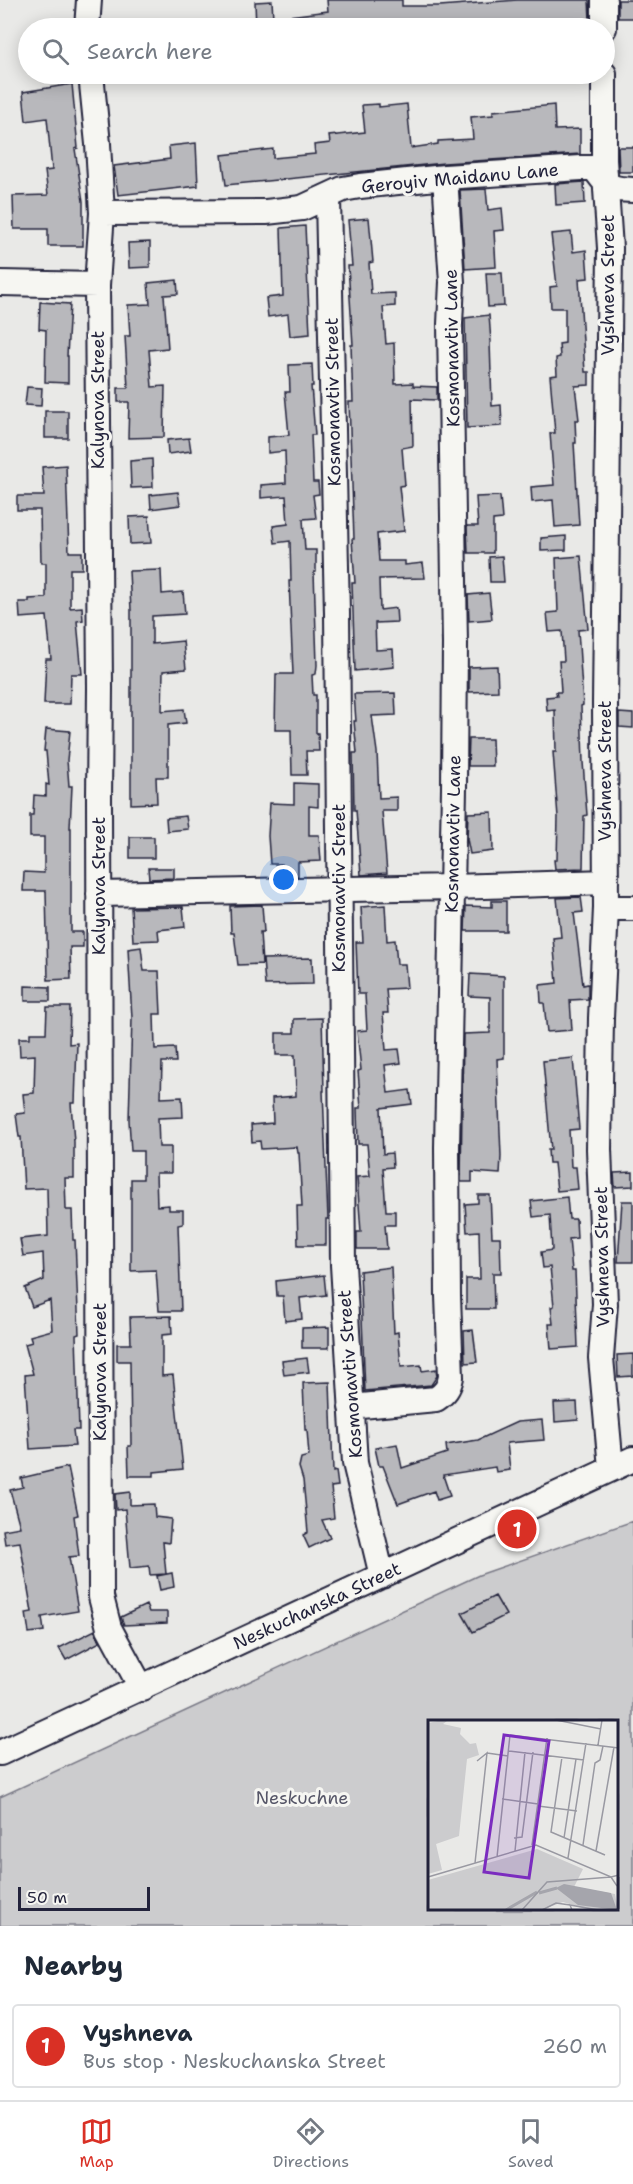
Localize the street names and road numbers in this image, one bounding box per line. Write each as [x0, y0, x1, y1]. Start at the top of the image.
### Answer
street label: Geroyiv Maidanu Lane [360, 157, 560, 199]
street label: Vyshneva Street [596, 214, 620, 356]
street label: Kosmonavtiv Lane [439, 269, 465, 427]
street label: Kosmonavtiv Street [320, 317, 346, 487]
street label: Kalynova Street [86, 331, 110, 469]
street label: Vyshneva Street [593, 700, 617, 842]
street label: Kosmonavtiv Lane [440, 755, 466, 913]
street label: Kosmonavtiv Street [327, 803, 351, 972]
street label: Kalynova Street [87, 817, 111, 955]
street label: Vyshneva Street [589, 1186, 615, 1328]
street label: Kosmonavtiv Street [332, 1289, 368, 1459]
street label: Kalynova Street [88, 1303, 112, 1441]
street label: Neskuchanska Street [229, 1556, 405, 1655]

